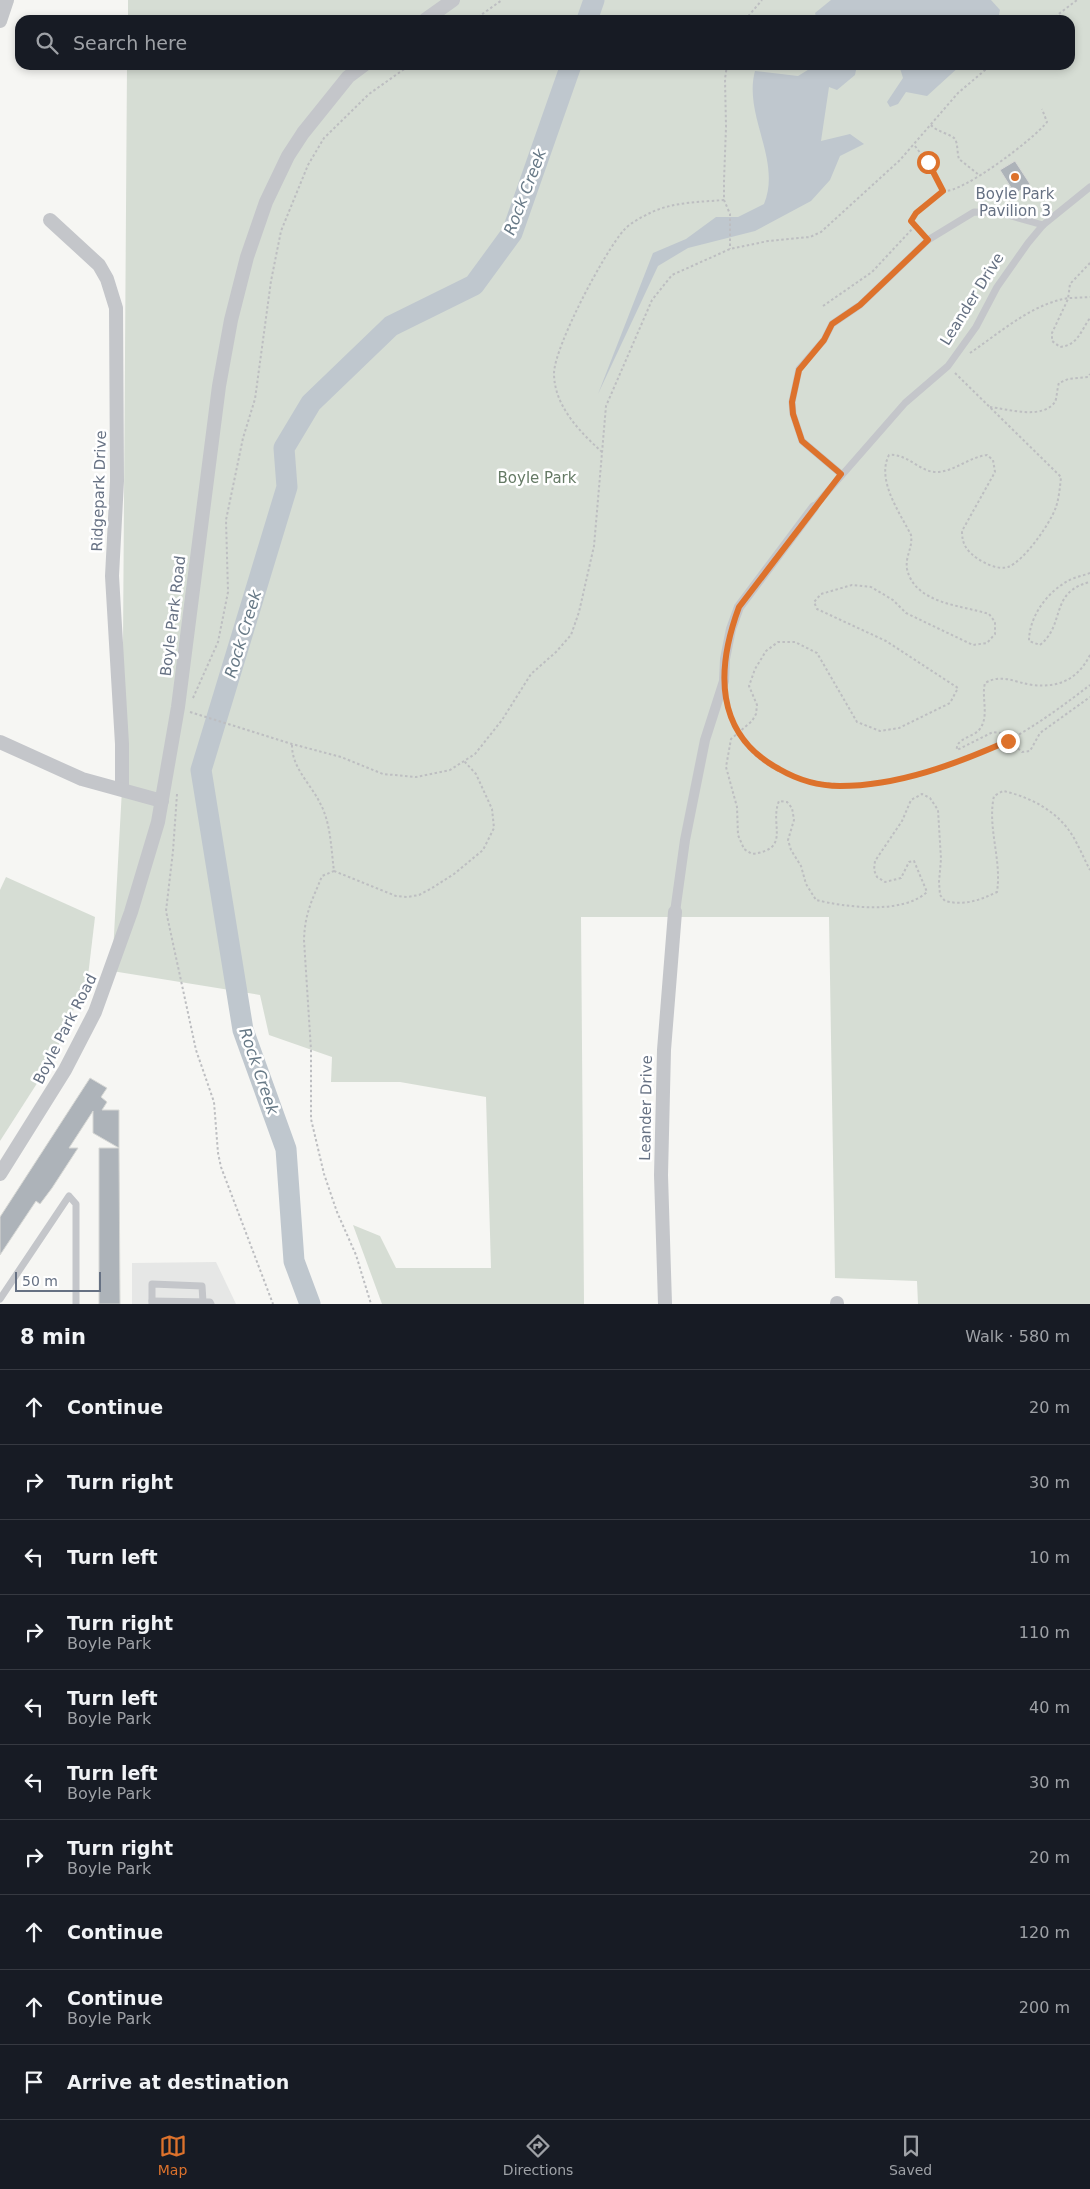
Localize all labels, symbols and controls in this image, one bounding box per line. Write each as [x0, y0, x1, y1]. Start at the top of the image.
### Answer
search box [15, 15, 1075, 70]
icon: search [33, 29, 61, 57]
text: Search here [73, 32, 187, 54]
water label: Rock Creek [500, 146, 550, 238]
route start [917, 151, 940, 174]
marker: Boyle Park Pavilion 3 [1009, 171, 1021, 183]
place label: Boyle Park Pavilion 3 [976, 185, 1055, 220]
street label: Leander Drive [936, 249, 1008, 349]
street label: Ridgepark Drive [88, 430, 110, 552]
park label: Boyle Park [498, 469, 577, 487]
street label: Boyle Park Road [157, 555, 189, 677]
water label: Rock Creek [221, 587, 266, 680]
route end [997, 730, 1020, 753]
street label: Boyle Park Road [29, 971, 101, 1087]
water label: Rock Creek [235, 1025, 283, 1118]
street label: Leander Drive [636, 1055, 656, 1161]
scale bar [15, 1269, 101, 1292]
text: 50 m [22, 1273, 58, 1289]
text: 8 min [20, 1325, 86, 1349]
text: Walk · 580 m [965, 1327, 1070, 1346]
icon: ahead [20, 1393, 48, 1421]
text: Continue [67, 1396, 163, 1418]
text: 20 m [1029, 1398, 1070, 1417]
icon: right [20, 1468, 48, 1496]
text: Turn right [67, 1471, 173, 1493]
text: 30 m [1029, 1473, 1070, 1492]
icon: left [20, 1543, 48, 1571]
text: Turn left [67, 1546, 158, 1568]
text: 10 m [1029, 1548, 1070, 1567]
text: Turn right [67, 1612, 173, 1634]
icon: right [20, 1618, 48, 1646]
text: 110 m [1019, 1623, 1070, 1642]
text: Boyle Park [67, 1634, 151, 1653]
text: Turn left [67, 1687, 158, 1709]
icon: left [20, 1693, 48, 1721]
text: 40 m [1029, 1698, 1070, 1717]
text: Boyle Park [67, 1709, 151, 1728]
text: Turn left [67, 1762, 158, 1784]
icon: left [20, 1768, 48, 1796]
text: 30 m [1029, 1773, 1070, 1792]
text: Boyle Park [67, 1784, 151, 1803]
text: Turn right [67, 1837, 173, 1859]
icon: right [20, 1843, 48, 1871]
text: 20 m [1029, 1848, 1070, 1867]
text: Boyle Park [67, 1859, 151, 1878]
icon: ahead [20, 1918, 48, 1946]
text: Continue [67, 1921, 163, 1943]
text: 120 m [1019, 1923, 1070, 1942]
text: Continue [67, 1987, 163, 2009]
icon: ahead [20, 1993, 48, 2021]
text: 200 m [1019, 1998, 1070, 2017]
text: Boyle Park [67, 2009, 151, 2028]
icon: arrive [20, 2068, 48, 2096]
text: Arrive at destination [67, 2071, 289, 2093]
tab: Map [158, 2132, 187, 2178]
tab: Directions [503, 2132, 573, 2178]
tab: Saved [889, 2132, 932, 2178]

